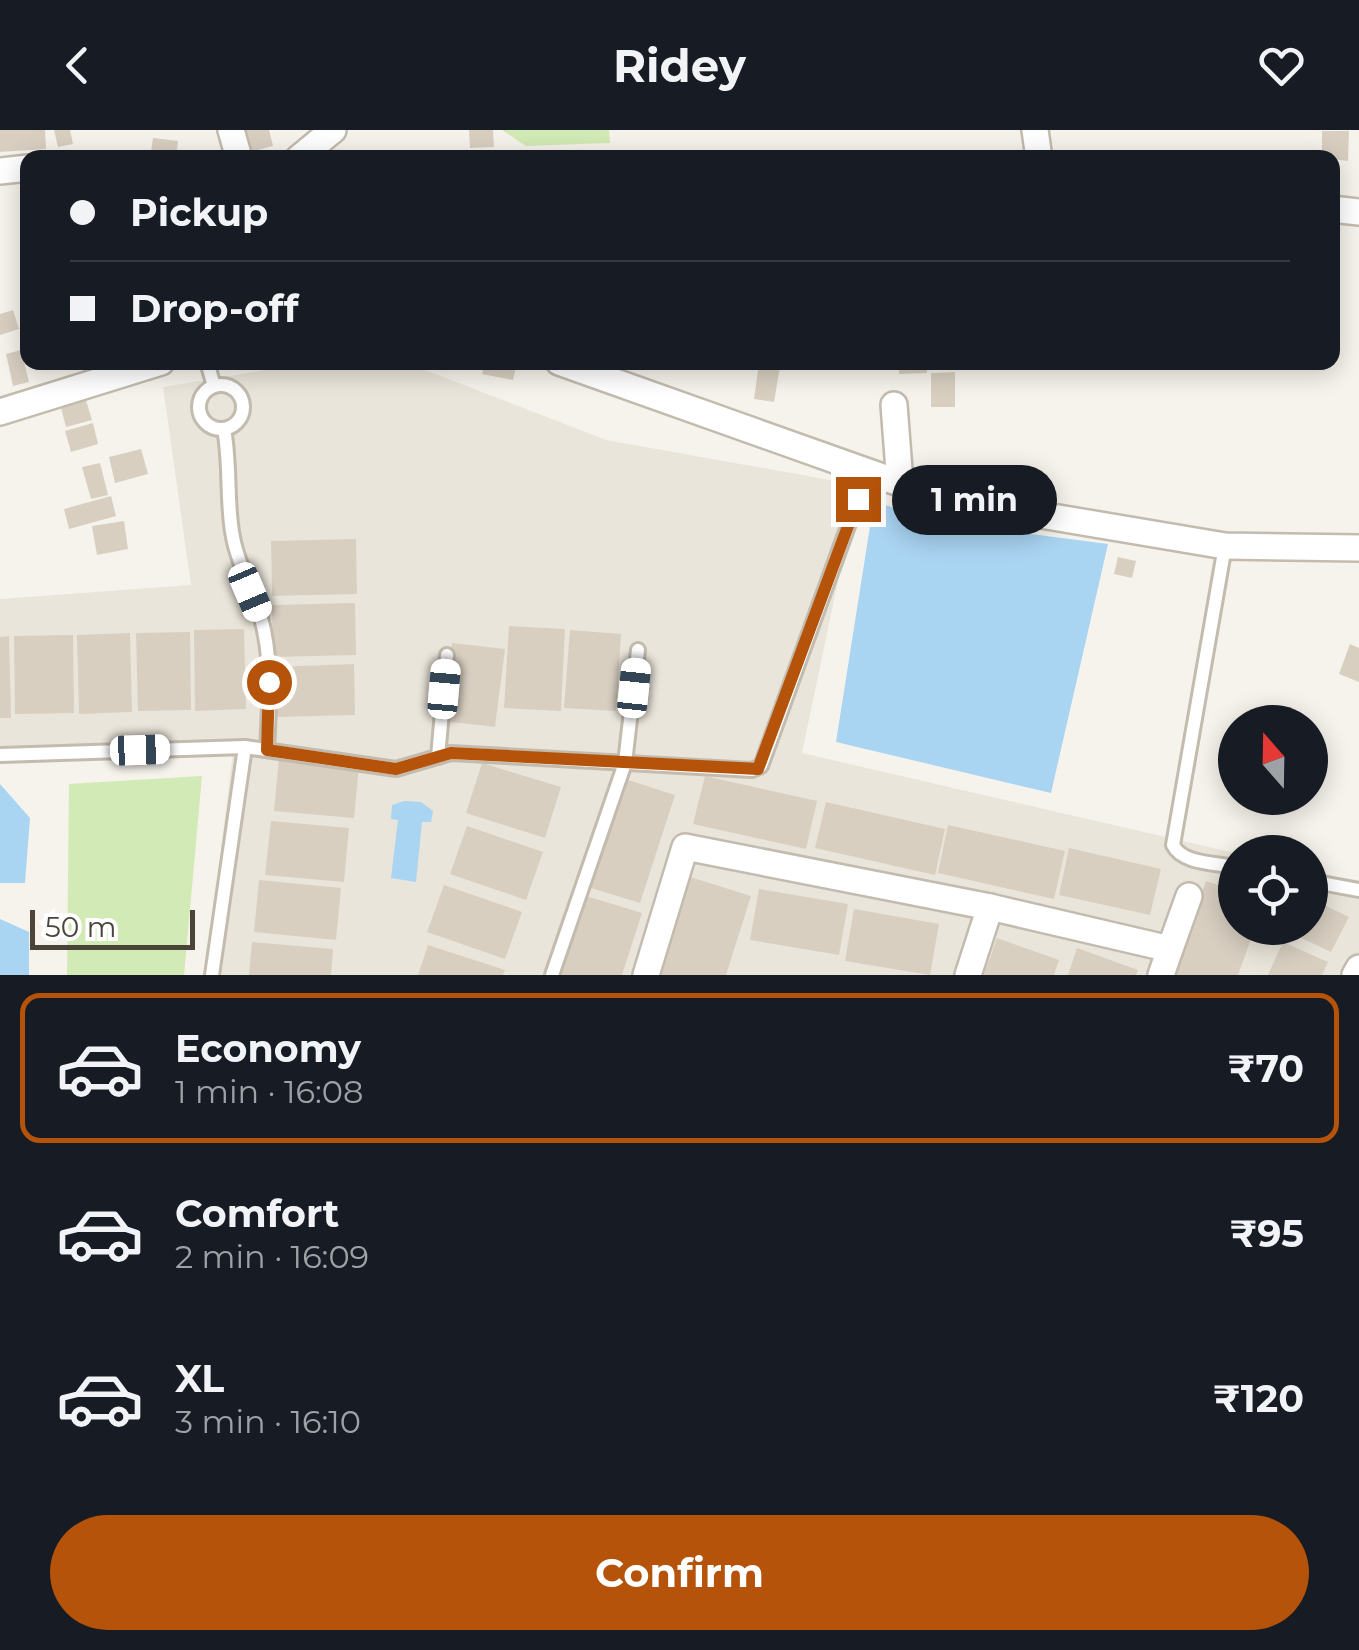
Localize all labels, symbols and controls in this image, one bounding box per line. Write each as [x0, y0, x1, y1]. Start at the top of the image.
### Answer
icon: back [50, 38, 105, 93]
text: Ridey [613, 38, 746, 93]
icon: heart [1254, 38, 1309, 93]
text: Pickup [130, 189, 268, 236]
text: Drop-off [130, 285, 299, 332]
callout: 1 min [893, 464, 1058, 534]
route end [836, 477, 881, 522]
text: 1 min [931, 480, 1018, 519]
car [224, 559, 276, 625]
car [616, 657, 652, 719]
car [426, 658, 462, 720]
route start [247, 660, 292, 705]
north arrow [1218, 705, 1328, 815]
map controls [1218, 705, 1328, 945]
car [109, 734, 171, 766]
button: locate [1218, 835, 1328, 945]
scale bar [30, 905, 195, 950]
text: 50 m [45, 910, 116, 944]
icon: car [55, 1023, 145, 1113]
text: Economy [175, 1025, 361, 1072]
text: ₹70 [1228, 1045, 1304, 1092]
text: 1 min · 16:08 [175, 1072, 363, 1111]
icon: car [55, 1188, 145, 1278]
text: Comfort [175, 1190, 339, 1237]
text: ₹95 [1230, 1210, 1304, 1257]
text: 2 min · 16:09 [175, 1237, 369, 1276]
icon: car [55, 1353, 145, 1443]
text: XL [175, 1355, 224, 1402]
text: ₹120 [1213, 1375, 1304, 1422]
text: 3 min · 16:10 [175, 1402, 361, 1441]
button: Confirm [50, 1515, 1309, 1630]

